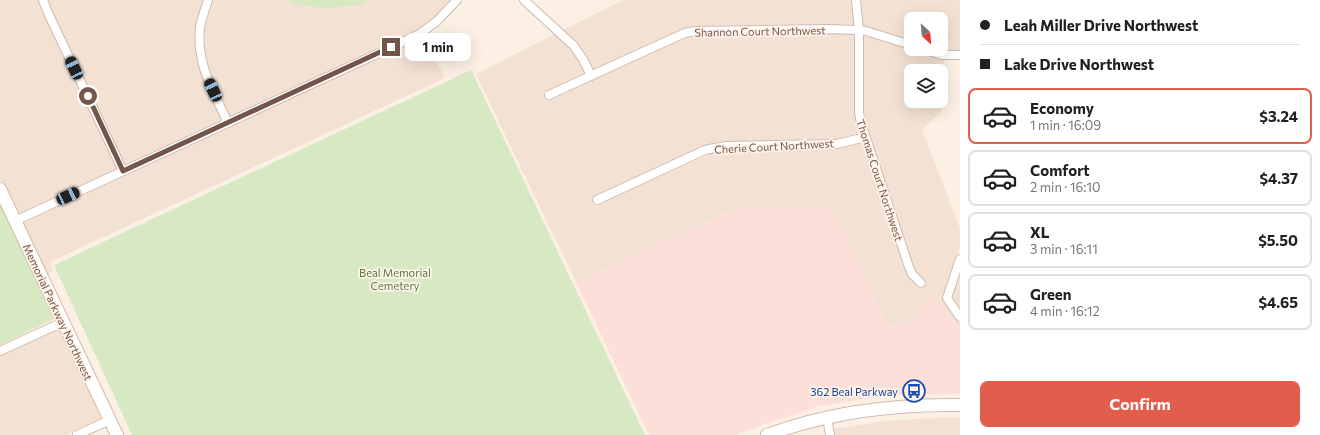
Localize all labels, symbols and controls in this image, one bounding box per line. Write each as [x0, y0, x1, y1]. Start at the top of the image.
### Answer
north arrow [904, 12, 948, 56]
map controls [904, 12, 948, 108]
text: Leah Miller Drive Northwest [1004, 16, 1198, 34]
street label: Shannon Court Northwest [694, 23, 826, 39]
callout: 1 min [405, 33, 471, 61]
route end [382, 38, 400, 56]
text: 1 min [423, 39, 453, 55]
car [63, 55, 85, 81]
text: Lake Drive Northwest [1004, 55, 1154, 73]
button: layers [904, 64, 948, 108]
car [202, 77, 224, 103]
route start [79, 87, 97, 105]
icon: car [982, 98, 1018, 134]
text: Economy [1030, 99, 1094, 117]
text: $3.24 [1259, 107, 1298, 125]
street label: Thomas Court Northwest [854, 117, 906, 243]
text: 1 min · 16:09 [1030, 117, 1101, 133]
street label: Cherie Court Northwest [714, 136, 835, 156]
icon: car [982, 160, 1018, 196]
text: Comfort [1030, 161, 1090, 179]
text: $4.37 [1259, 169, 1298, 187]
text: 2 min · 16:10 [1030, 179, 1100, 195]
car [55, 185, 81, 207]
icon: car [982, 222, 1018, 258]
text: XL [1030, 223, 1049, 241]
text: $5.50 [1258, 231, 1298, 249]
text: 3 min · 16:11 [1030, 241, 1098, 257]
street label: Memorial Parkway Northwest [21, 242, 96, 383]
park label: Beal Memorial Cemetery [359, 266, 431, 292]
icon: car [982, 284, 1018, 320]
text: Green [1030, 285, 1071, 303]
text: $4.65 [1258, 293, 1298, 311]
text: 4 min · 16:12 [1030, 303, 1100, 319]
bus stop icon: 362 Beal Parkway [901, 378, 927, 404]
button: Confirm [980, 381, 1300, 427]
place label: 362 Beal Parkway [810, 385, 898, 398]

